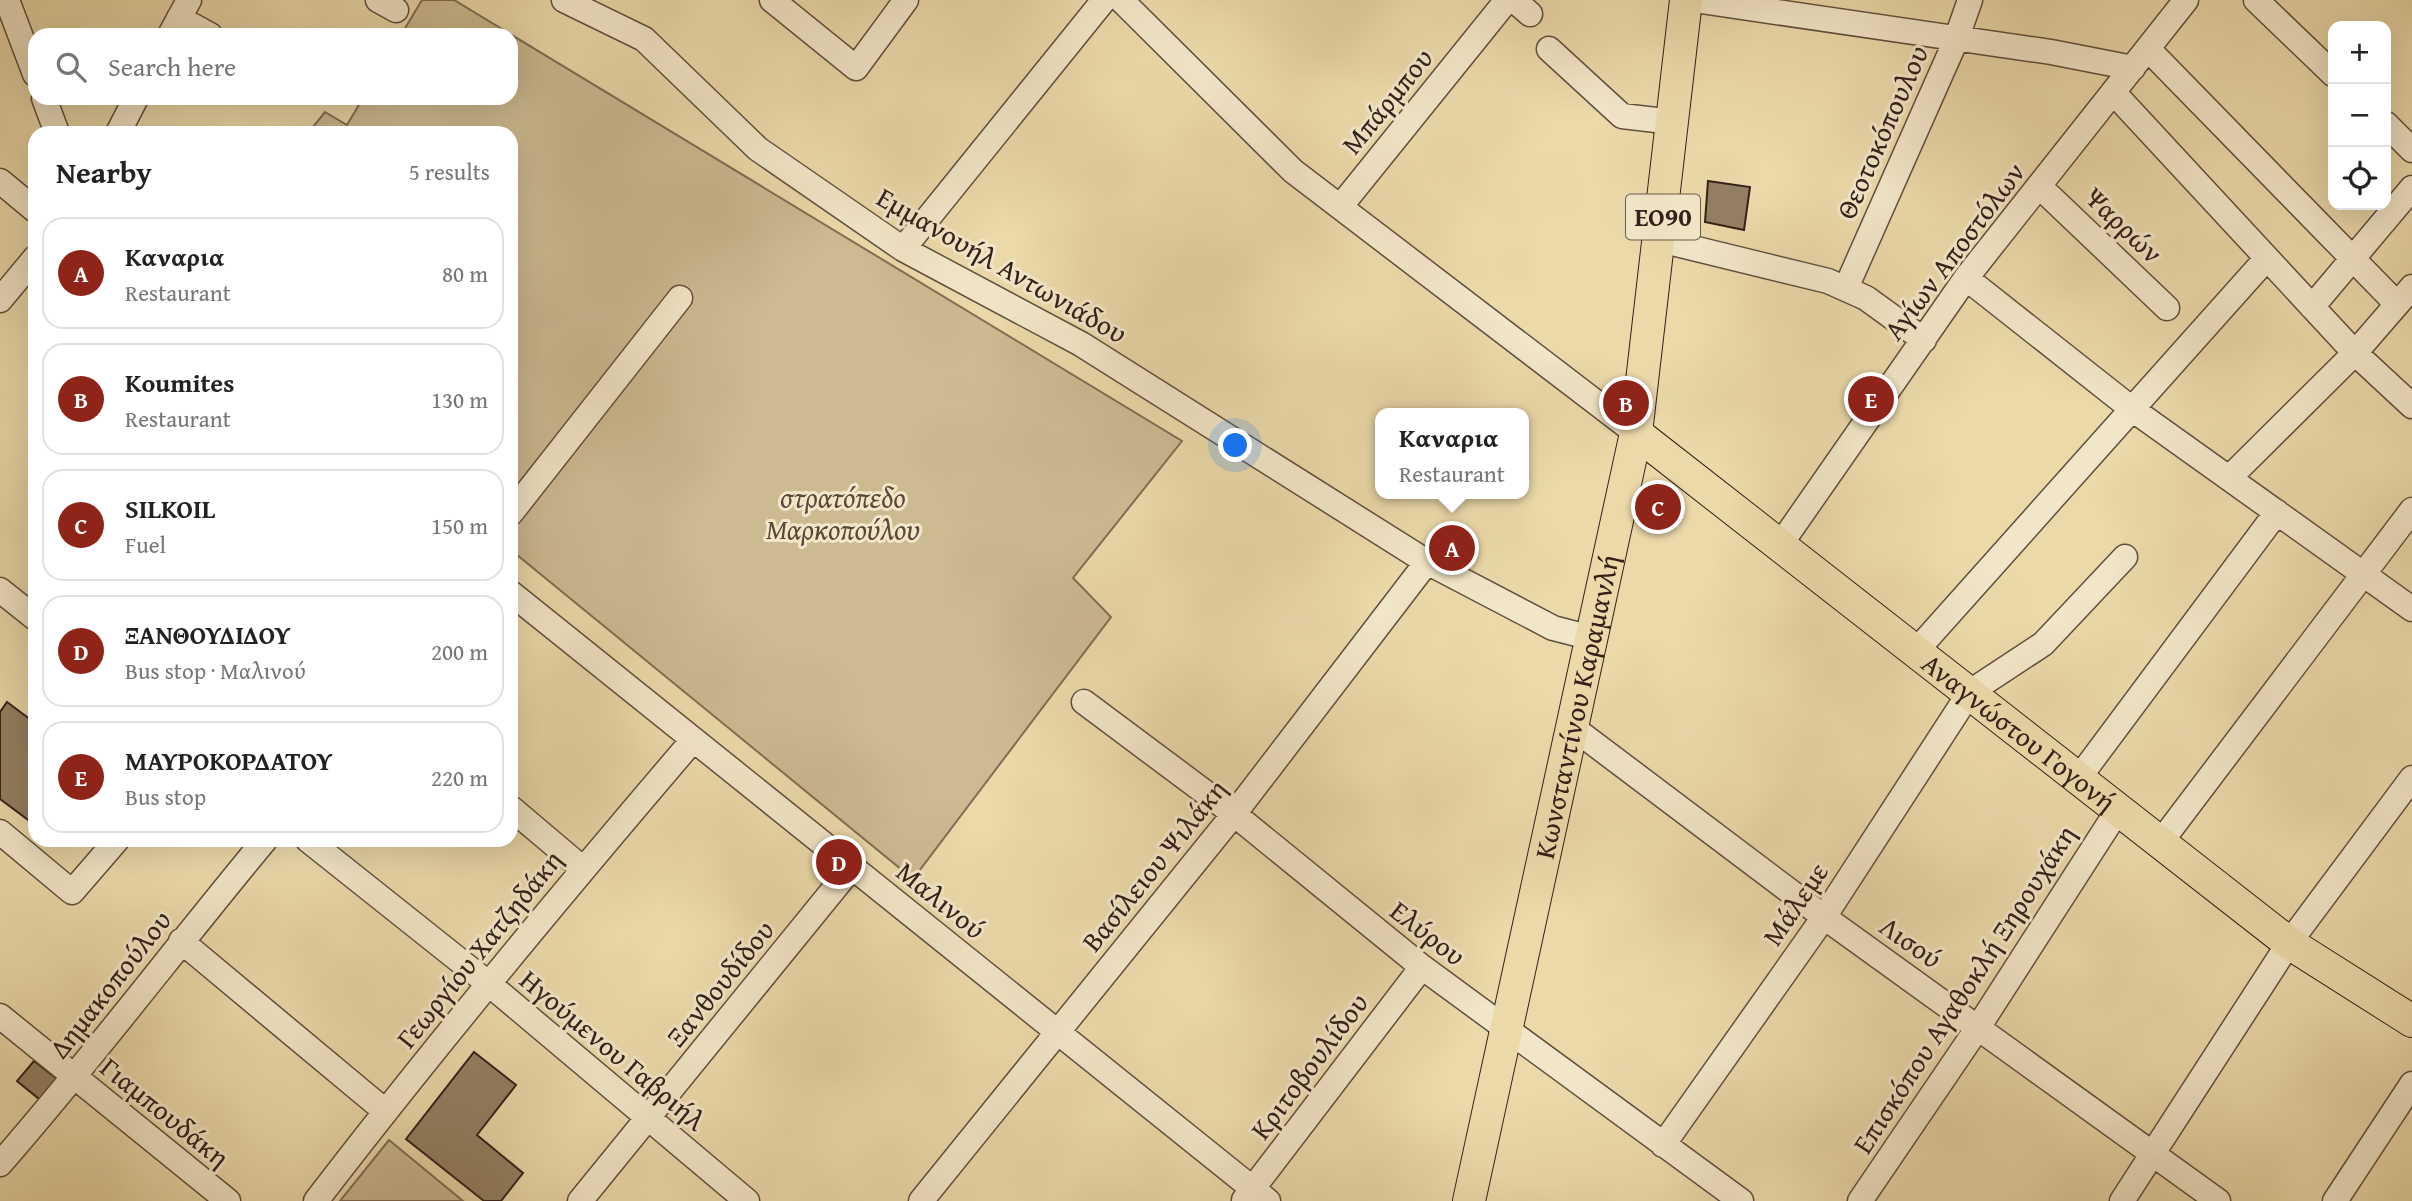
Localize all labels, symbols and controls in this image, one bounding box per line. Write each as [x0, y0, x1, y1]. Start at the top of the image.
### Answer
map controls [2328, 21, 2391, 210]
button: + [2328, 21, 2391, 84]
search box [28, 28, 518, 105]
street label: Θεοτοκόπουλου [1825, 38, 1938, 225]
street label: Μπάρμπου [1331, 39, 1442, 163]
text: Search here [108, 47, 236, 86]
icon: search [52, 48, 90, 86]
button: − [2328, 84, 2391, 147]
button: locate [2328, 147, 2391, 210]
text: Nearby [56, 150, 152, 194]
street label: Αγίων Αποστόλων [1873, 153, 2034, 348]
text: 5 results [409, 155, 490, 188]
street label: Εμμανουήλ Αντωνιάδου [869, 176, 1135, 353]
street label: Ψαρρών [2075, 176, 2173, 272]
road number: ΕΟ90 [1626, 194, 1700, 240]
text: Καναρια [125, 237, 224, 276]
text: A [74, 257, 88, 290]
text: 80 m [442, 257, 488, 290]
text: Restaurant [125, 276, 231, 309]
text: Koumites [125, 363, 234, 402]
pin: E [1848, 373, 1894, 425]
pin: B [1603, 377, 1649, 429]
text: B [74, 383, 88, 416]
text: 130 m [431, 383, 488, 416]
text: Restaurant [125, 402, 231, 435]
popup [1375, 408, 1529, 499]
text: Καναρια [1399, 418, 1499, 457]
your location [1218, 428, 1252, 462]
text: Restaurant [1399, 457, 1505, 490]
park label: στρατόπεδο Μαρκοπούλου [766, 476, 920, 549]
pin: C [1635, 481, 1681, 533]
text: SILKOIL [125, 489, 215, 528]
text: C [74, 509, 88, 542]
text: 150 m [431, 509, 488, 542]
pin: A [1429, 522, 1475, 574]
text: Fuel [125, 528, 166, 561]
street label: Κωνσταντίνου Καραμανλή [1523, 550, 1629, 862]
text: ΞΑΝΘΟΥΔΙΔΟΥ [125, 615, 291, 654]
text: D [74, 635, 88, 668]
text: 200 m [431, 635, 488, 668]
street label: Αναγνώστου Γογονή [1913, 643, 2125, 821]
text: Bus stop · Μαλινού [125, 654, 306, 687]
text: ΜΑΥΡΟΚΟΡΔΑΤΟΥ [125, 741, 333, 780]
text: E [75, 761, 87, 794]
text: 220 m [431, 761, 488, 794]
street label: Βασίλειου Ψιλάκη [1071, 770, 1236, 960]
text: Bus stop [125, 780, 206, 813]
street label: Επισκόπου Αγαθοκλή Ξηρουχάκη [1842, 816, 2086, 1161]
pin: D [816, 836, 862, 888]
street label: Γεωργίου Χατζηδάκη [386, 841, 572, 1057]
street label: Μαλινού [888, 851, 995, 948]
street label: Μάλεμε [1752, 854, 1838, 954]
street label: Ελύρου [1382, 890, 1475, 975]
street label: Δημακοπούλου [39, 901, 181, 1066]
street label: Λισού [1872, 905, 1951, 978]
street label: Ξανθουδίδου [656, 911, 783, 1055]
street label: Ηγούμενου Γαβριήλ [511, 959, 716, 1140]
street label: Κριτοβουλίδου [1240, 984, 1377, 1148]
street label: Γιαμπουδάκη [92, 1047, 239, 1177]

